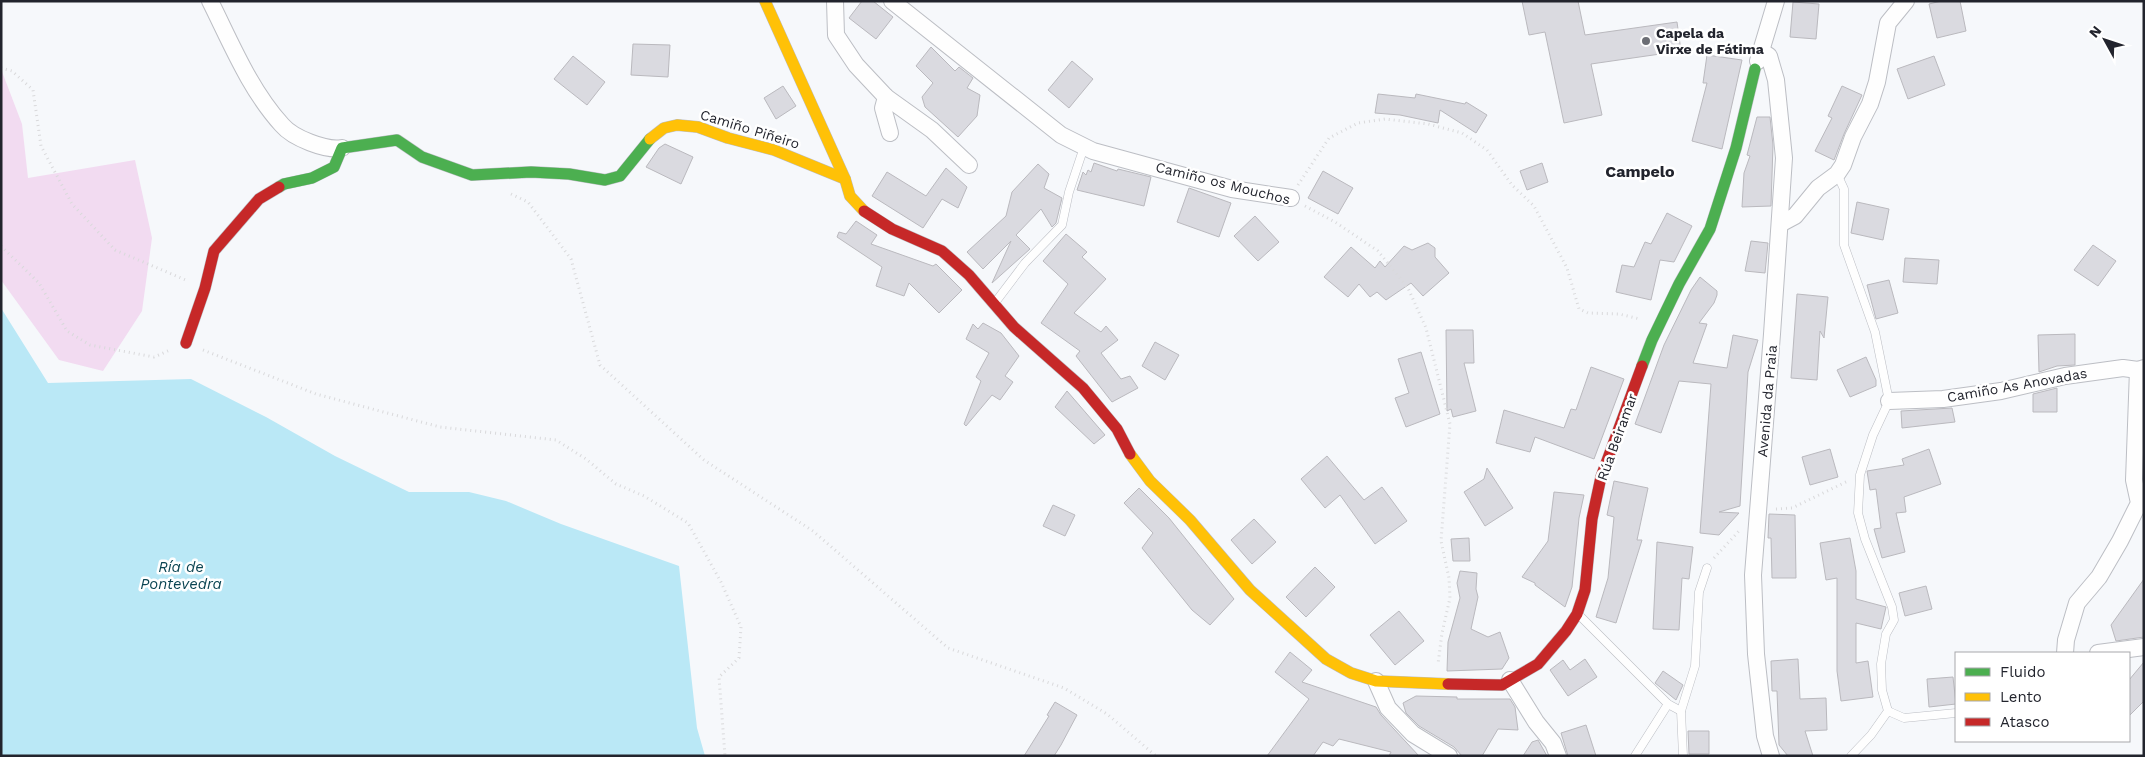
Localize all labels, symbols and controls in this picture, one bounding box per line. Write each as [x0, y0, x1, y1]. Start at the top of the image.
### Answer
north arrow [2080, 15, 2130, 65]
text: N [2086, 23, 2105, 41]
place label: Capela da Virxe de Fátima [1656, 25, 1765, 57]
marker: Capela da Virxe de Fátima [1640, 35, 1652, 47]
street label: Camiño Piñeiro [698, 106, 802, 152]
street label: Camiño os Mouchos [1154, 159, 1292, 207]
district label: Campelo [1605, 162, 1675, 181]
street label: Avenida da Praia [1754, 344, 1780, 458]
street label: Camiño As Anovadas [1946, 365, 2088, 405]
street label: Rúa Beiramar [1594, 391, 1640, 483]
water label: Ría de Pontevedra [140, 558, 222, 593]
legend [1955, 652, 2130, 742]
text: Fluido [2000, 663, 2045, 681]
text: Lento [2000, 688, 2042, 706]
text: Atasco [2000, 713, 2049, 731]

